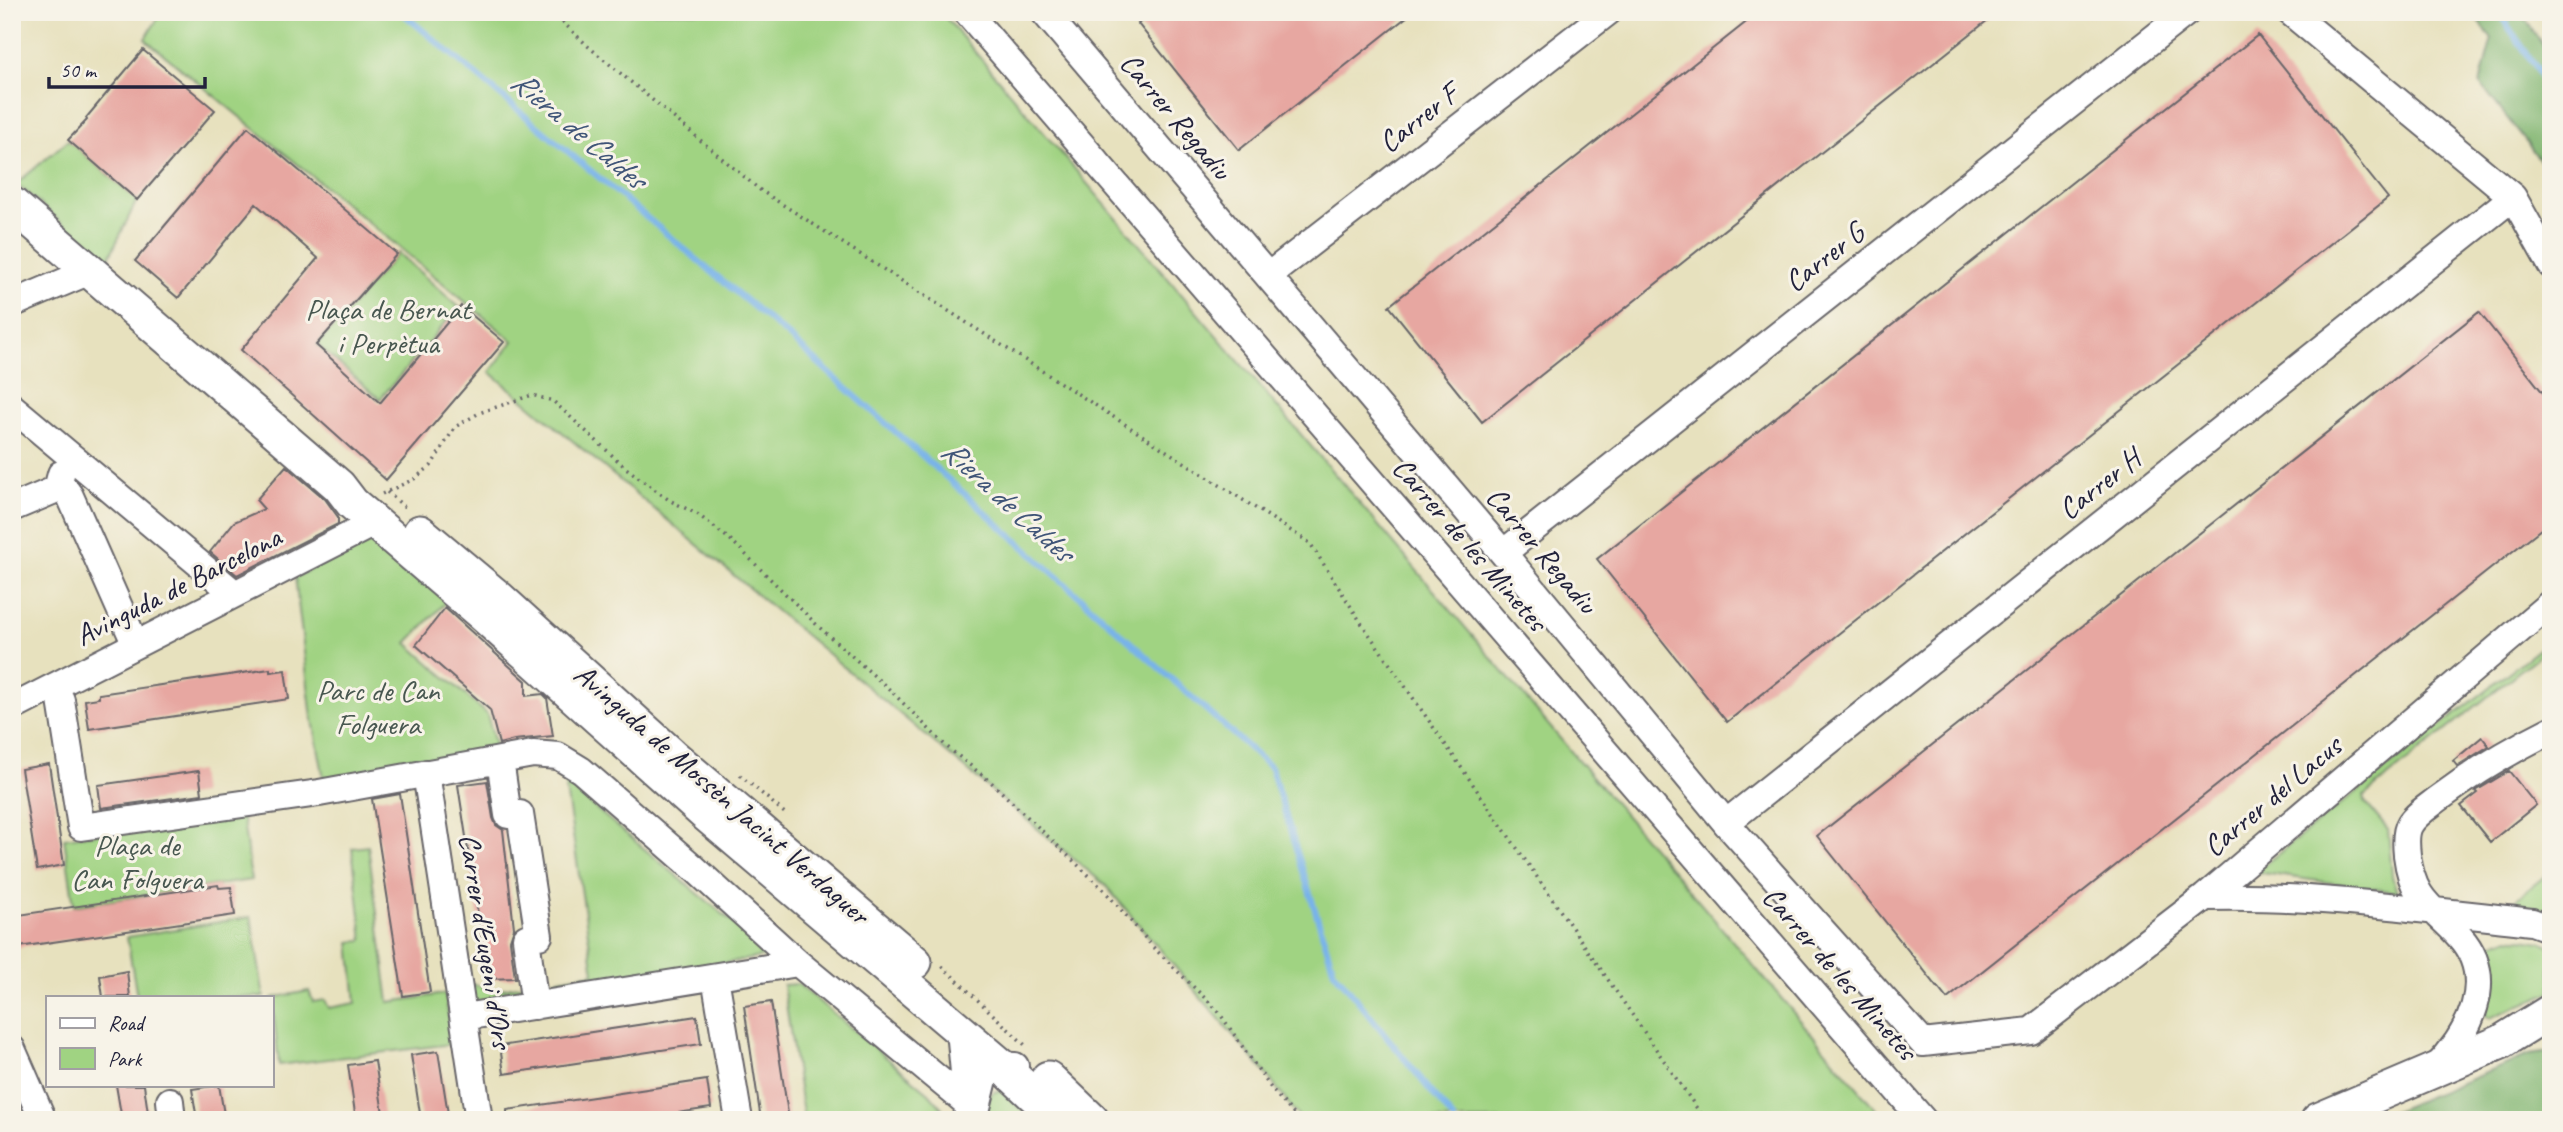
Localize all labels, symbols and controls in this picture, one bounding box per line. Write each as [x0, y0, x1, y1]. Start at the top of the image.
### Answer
street label: Carrer Regadiu [1112, 45, 1241, 189]
scale bar [49, 46, 205, 90]
text: 50 m [60, 57, 98, 83]
water label: Riera de Caldes [503, 61, 659, 201]
street label: Carrer F [1371, 71, 1470, 161]
street label: Carrer G [1776, 212, 1874, 300]
park label: Plaça de Bernat i Perpètua [306, 290, 474, 362]
water label: Riera de Caldes [933, 430, 1086, 574]
street label: Carrer H [2050, 437, 2152, 528]
street label: Carrer de les Minetes [1384, 449, 1558, 641]
street label: Carrer Regadiu [1478, 479, 1607, 623]
street label: Avinguda de Barcelona [69, 517, 289, 654]
street label: Avinguda de Mossèn Jacint Verdaguer [566, 655, 879, 934]
park label: Parc de Can Folguera [316, 671, 441, 743]
street label: Carrer del Lacus [2195, 725, 2351, 865]
park label: Plaça de Can Folguera [71, 826, 205, 898]
street label: Carrer d'Eugeni d'Ors [450, 831, 522, 1054]
street label: Carrer de les Minetes [1754, 878, 1928, 1070]
legend [46, 996, 273, 1086]
text: Road [108, 1010, 147, 1036]
text: Park [108, 1046, 143, 1072]

